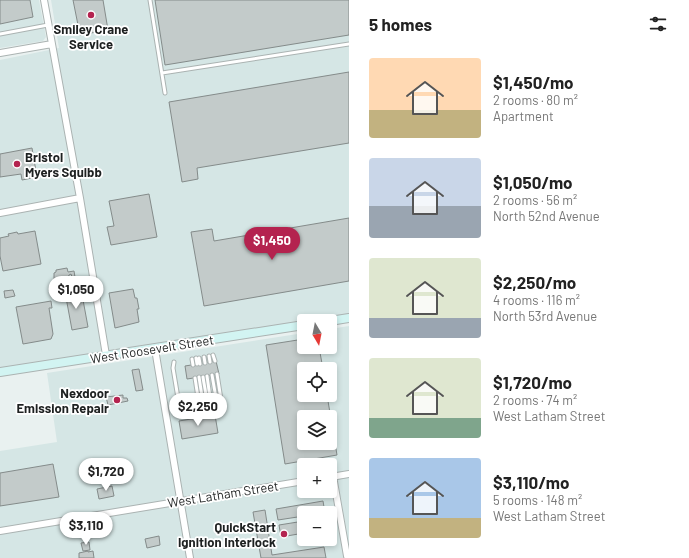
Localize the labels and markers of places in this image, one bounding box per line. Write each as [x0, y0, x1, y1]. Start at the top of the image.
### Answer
marker: Smiley Crane Service [86, 10, 96, 20]
place label: Smiley Crane Service [54, 21, 128, 52]
place label: Bristol Myers Squibb [25, 149, 102, 180]
marker: Bristol Myers Squibb [12, 159, 22, 169]
pin: $1,450 [239, 227, 305, 261]
pin: $1,050 [43, 276, 109, 310]
place label: Nexdoor Emission Repair [16, 385, 109, 416]
pin: $2,250 [165, 393, 231, 427]
marker: Nexdoor Emission Repair [112, 395, 122, 405]
pin: $1,720 [73, 458, 139, 492]
pin: $3,110 [53, 512, 119, 546]
place label: QuickStart Ignition Interlock [178, 519, 276, 550]
marker: QuickStart Ignition Interlock [279, 529, 289, 539]

